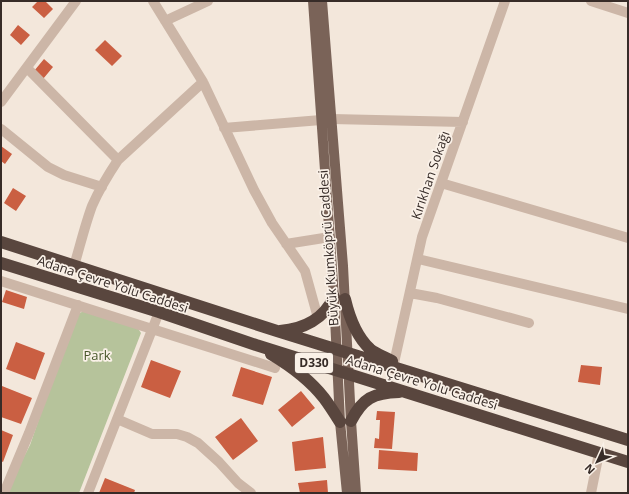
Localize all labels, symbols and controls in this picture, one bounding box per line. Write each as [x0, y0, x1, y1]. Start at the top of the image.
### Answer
street label: Kırıkhan Sokağı [406, 128, 454, 222]
street label: Büyük Kumköprü Caddesi [314, 169, 342, 327]
street label: Adana Çevre Yolu Caddesi [35, 251, 191, 317]
park label: Park [83, 346, 111, 364]
street label: Adana Çevre Yolu Caddesi [344, 350, 500, 414]
road number: D330 [295, 353, 333, 373]
north arrow [577, 442, 617, 482]
text: N [581, 461, 598, 478]

